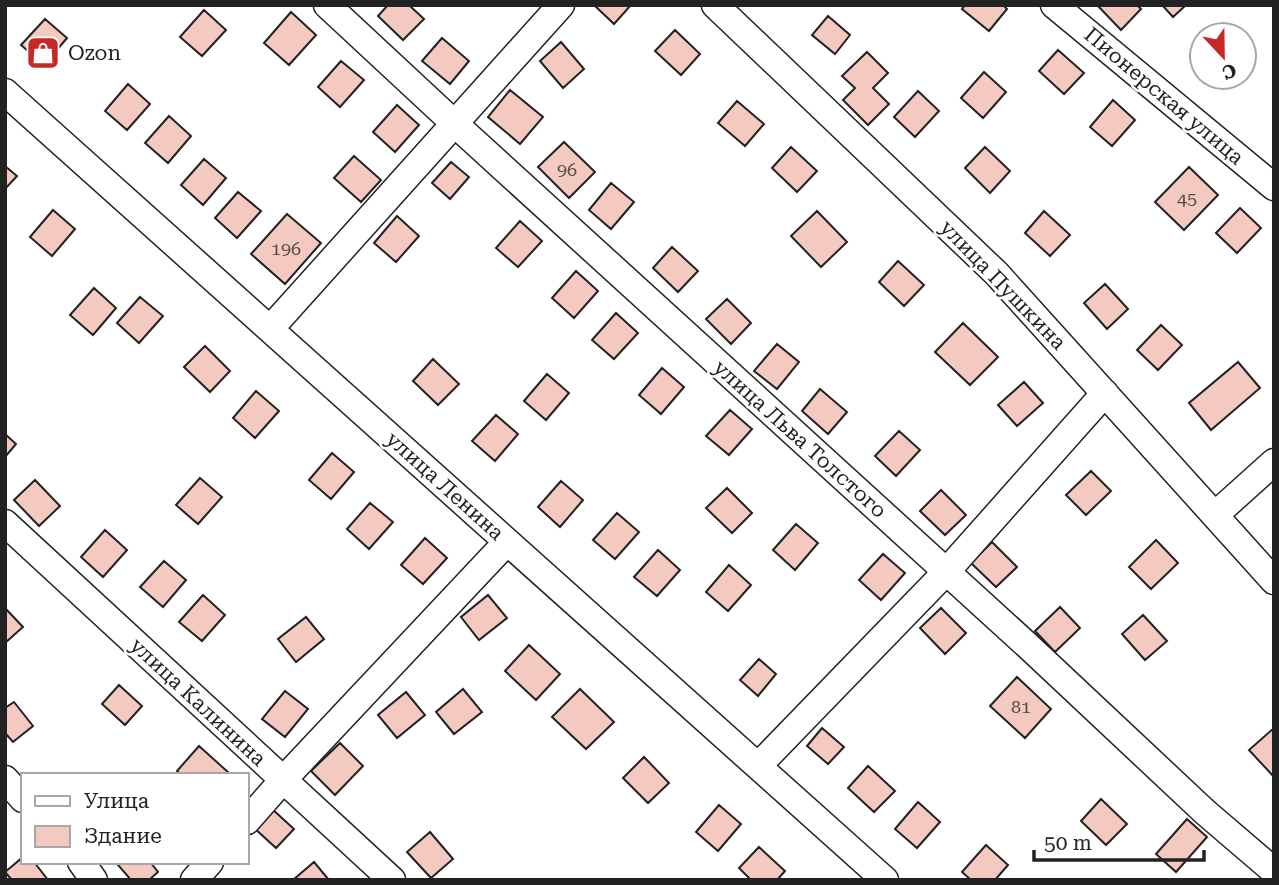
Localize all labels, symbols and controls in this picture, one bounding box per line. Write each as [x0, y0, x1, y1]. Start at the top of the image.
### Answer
north arrow [1188, 21, 1258, 91]
street label: Пионерская улица [1080, 22, 1249, 170]
shop icon: Ozon [24, 34, 62, 72]
place label: Ozon [68, 41, 121, 65]
text: С [1219, 58, 1240, 84]
house number: 96 [557, 159, 577, 180]
house number: 45 [1177, 188, 1197, 209]
street label: улица Пушкина [935, 215, 1071, 355]
house number: 196 [271, 238, 301, 259]
street label: улица Льва Толстого [709, 355, 891, 523]
street label: улица Ленина [381, 427, 509, 546]
street label: улица Калинина [125, 633, 271, 771]
house number: 81 [1011, 696, 1031, 717]
legend [21, 773, 248, 864]
text: Улица [84, 789, 150, 813]
scale bar [1034, 818, 1204, 862]
text: Здание [84, 824, 162, 848]
text: 50 m [1044, 831, 1092, 855]

